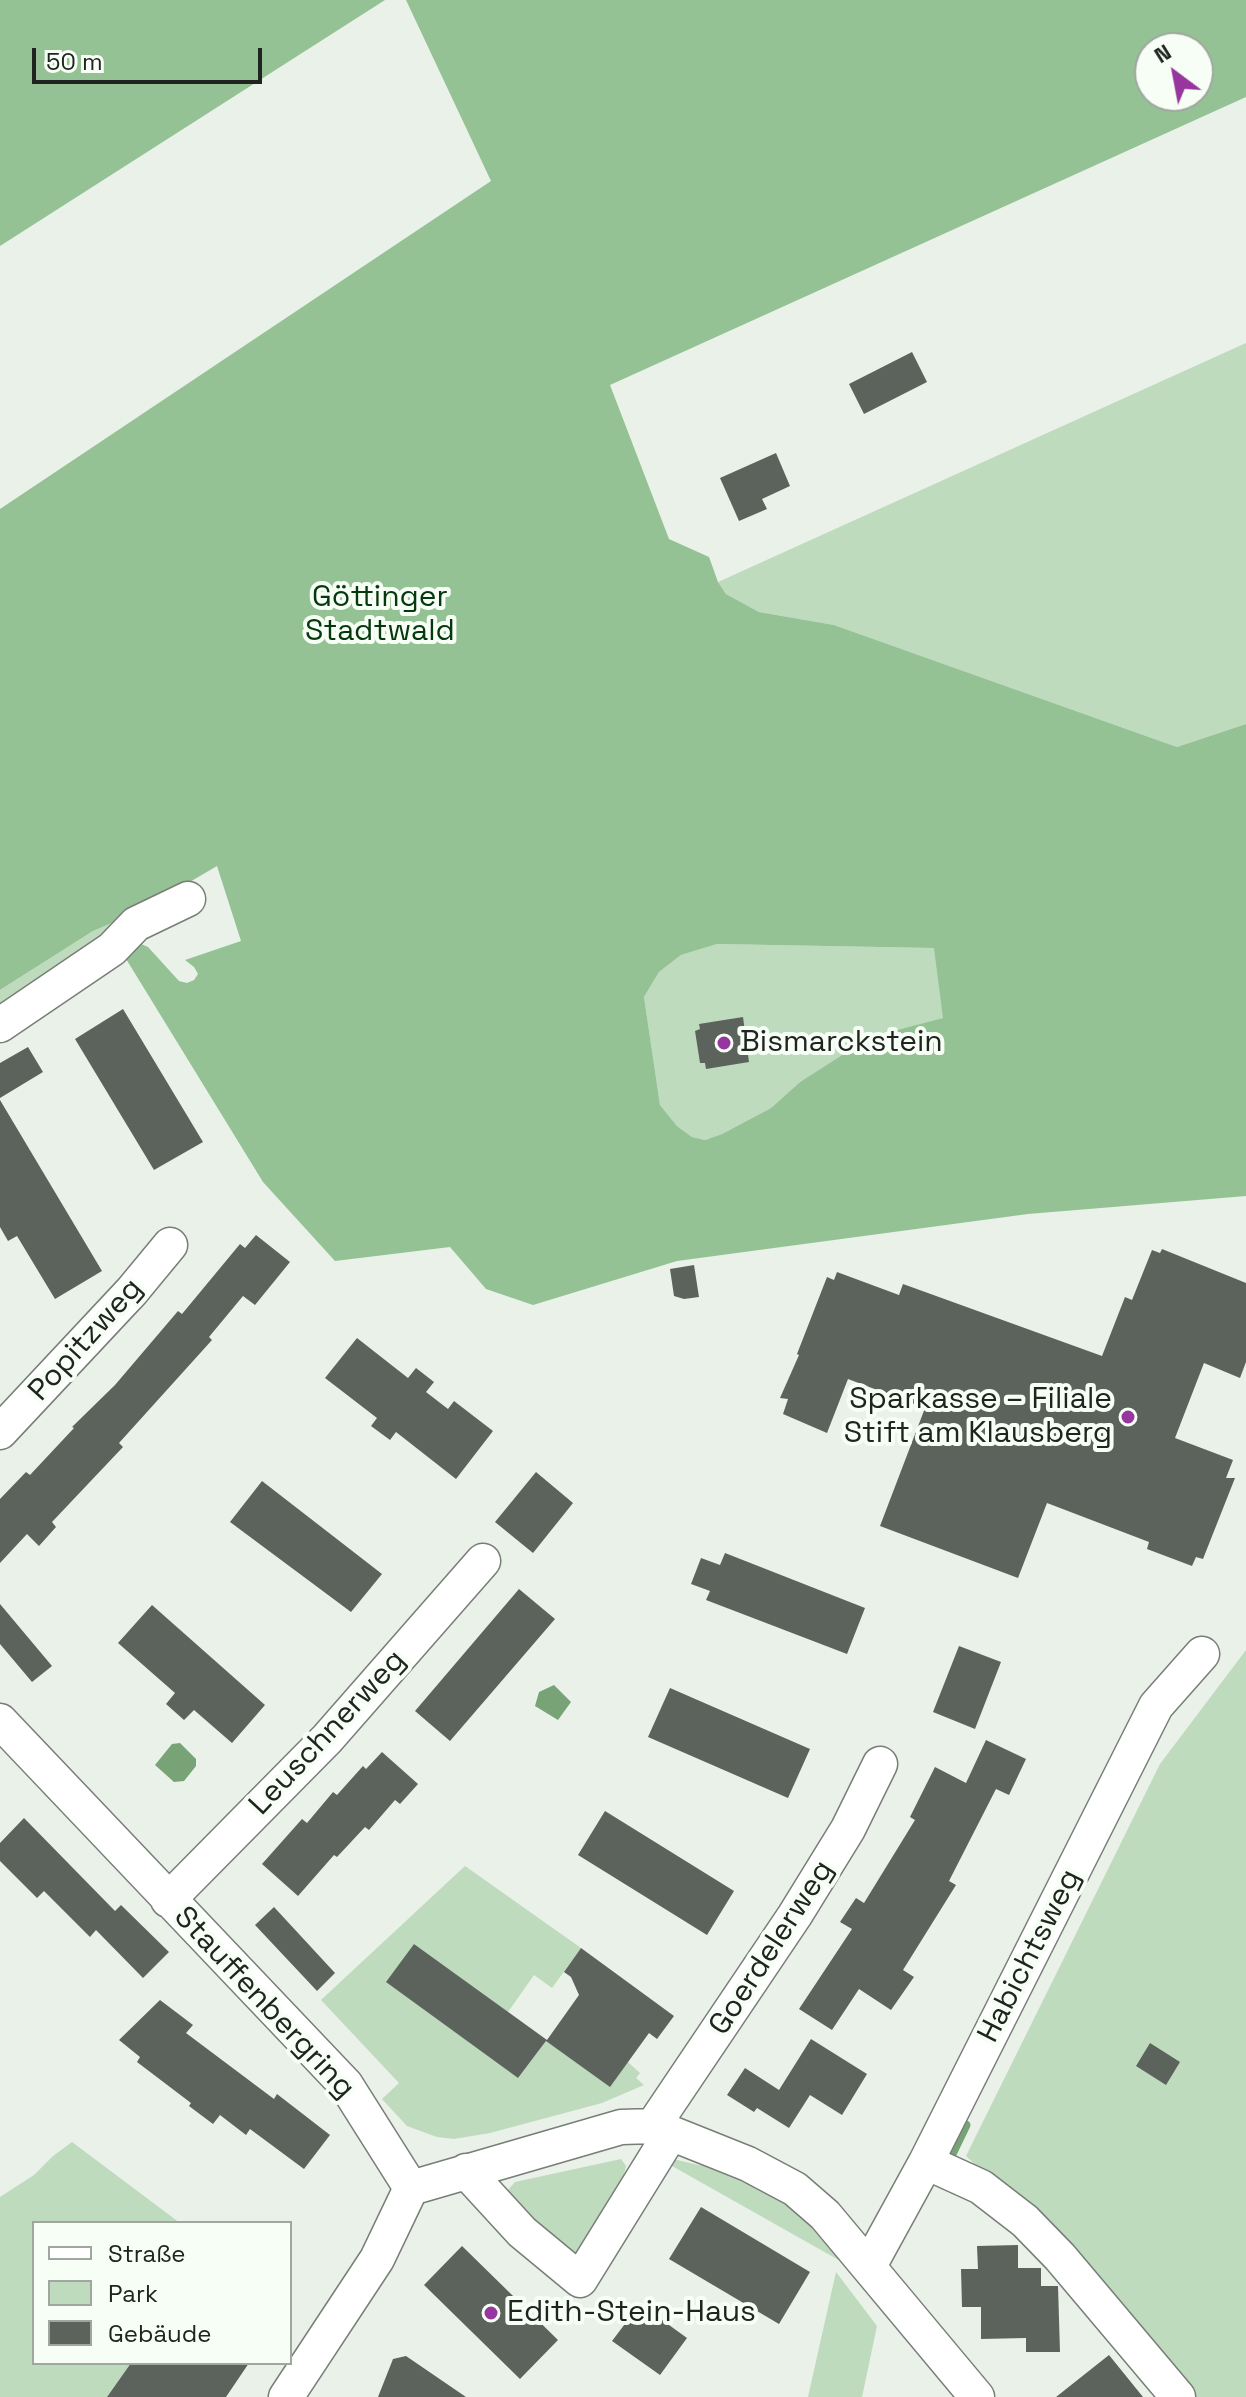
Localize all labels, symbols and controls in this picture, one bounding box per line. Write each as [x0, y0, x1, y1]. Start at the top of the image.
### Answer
scale bar [36, 32, 266, 82]
north arrow [1134, 32, 1214, 112]
text: N [1149, 38, 1176, 69]
text: 50 m [46, 46, 103, 77]
park label: Göttinger Stadtwald [305, 580, 455, 650]
place label: Bismarckstein [740, 1025, 943, 1061]
marker: Bismarckstein [715, 1034, 733, 1052]
street label: Popitzweg [21, 1271, 151, 1409]
place label: Sparkasse – Filiale Stift am Klausberg [844, 1382, 1112, 1452]
marker: Sparkasse – Filiale Stift am Klausberg [1119, 1408, 1137, 1426]
street label: Leuschnerweg [242, 1643, 414, 1823]
street label: Goerdelerweg [702, 1854, 842, 2042]
street label: Habichtsweg [971, 1863, 1089, 2049]
street label: Stauffenbergring [166, 1900, 362, 2106]
legend [32, 2221, 292, 2365]
text: Straße [108, 2238, 185, 2269]
text: Park [108, 2278, 158, 2309]
place label: Edith-Stein-Haus [507, 2295, 756, 2331]
marker: Edith-Stein-Haus [482, 2304, 500, 2322]
text: Gebäude [108, 2318, 211, 2349]

